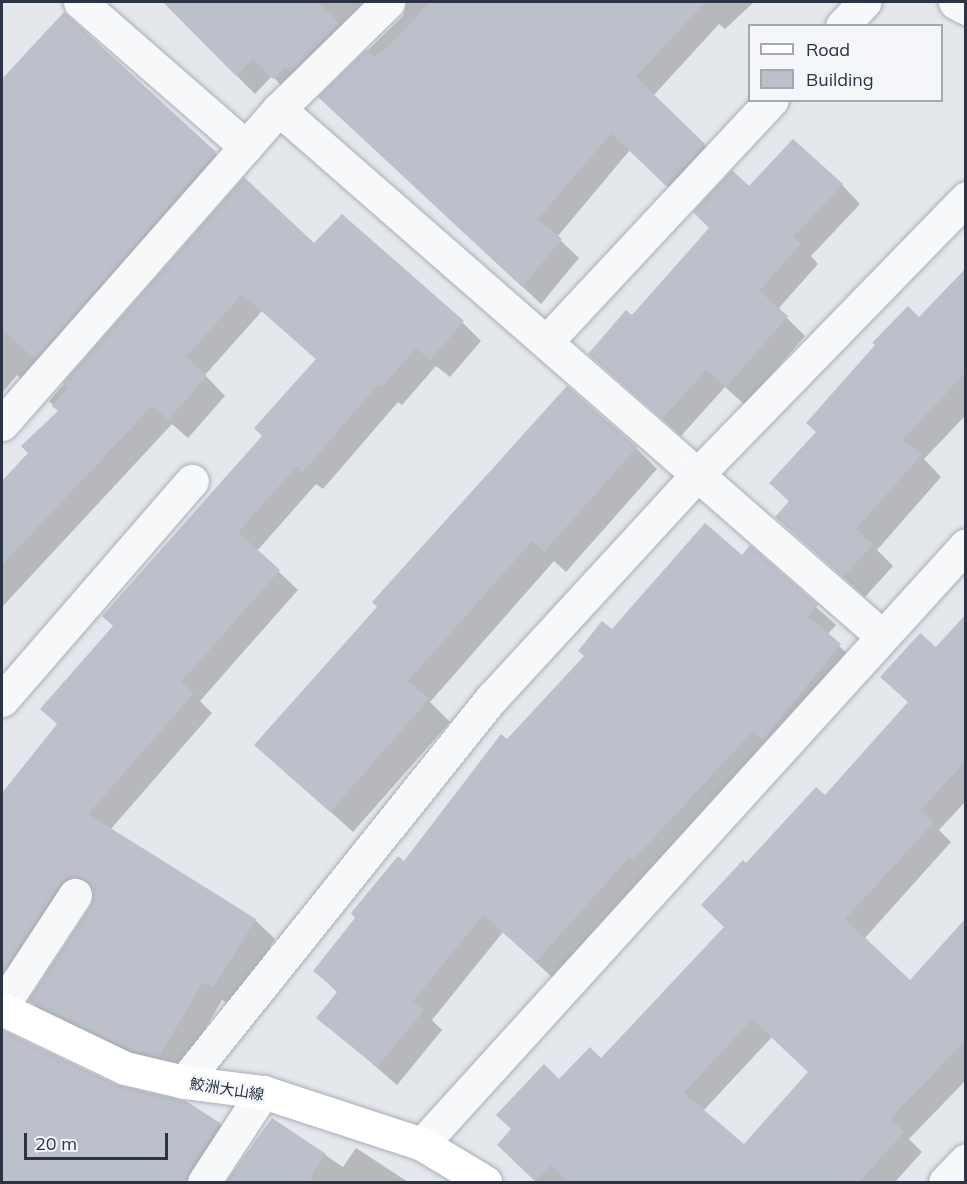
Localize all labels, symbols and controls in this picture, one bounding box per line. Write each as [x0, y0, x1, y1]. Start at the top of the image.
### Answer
legend [748, 24, 943, 102]
text: Road [806, 38, 850, 61]
text: Building [806, 68, 874, 91]
street label: 鮫洲大山線 [189, 1074, 265, 1104]
scale bar [27, 1121, 171, 1159]
text: 20 m [35, 1132, 77, 1155]

